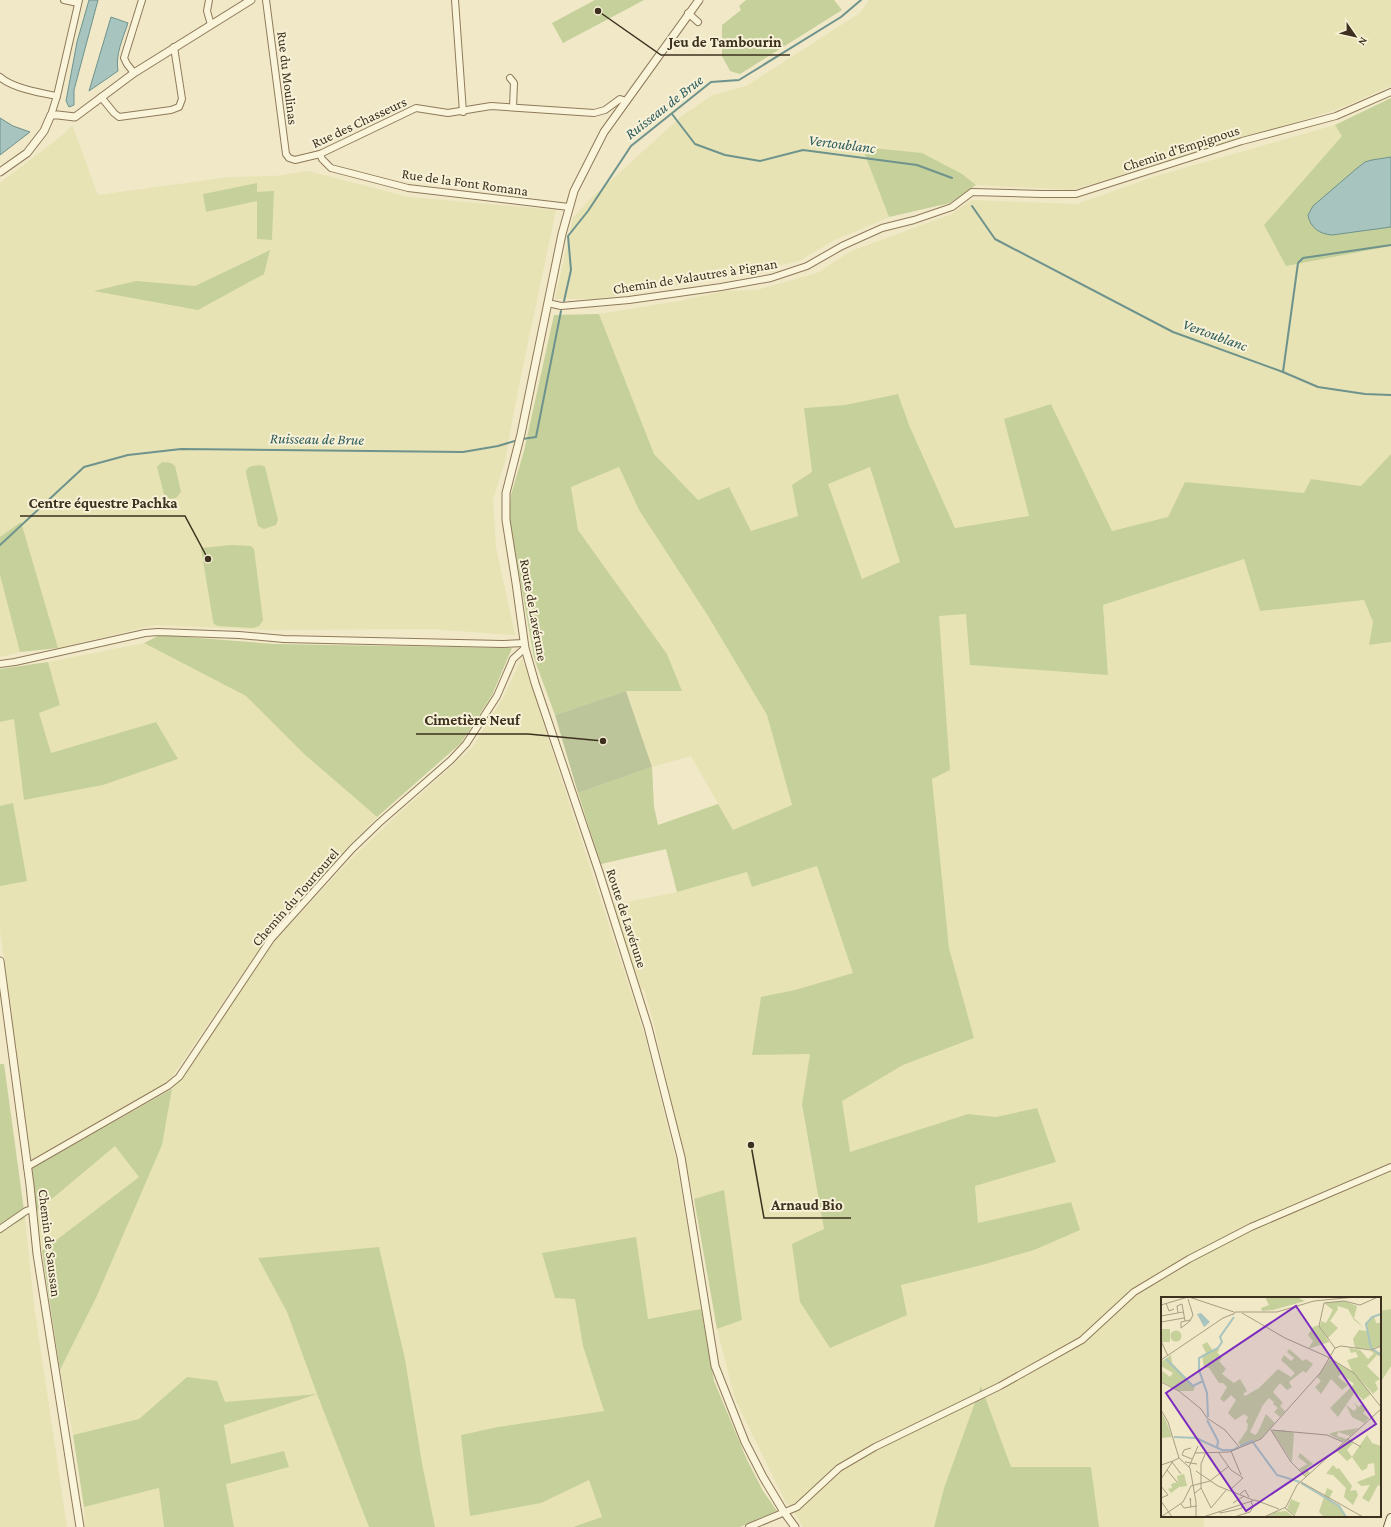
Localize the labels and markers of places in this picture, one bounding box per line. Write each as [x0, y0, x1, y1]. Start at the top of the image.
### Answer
callout: Jeu de Tambourin [661, 28, 790, 55]
callout: Centre équestre Pachka [20, 489, 185, 516]
callout: Cimetière Neuf [416, 707, 528, 734]
callout: Arnaud Bio [764, 1191, 851, 1218]

